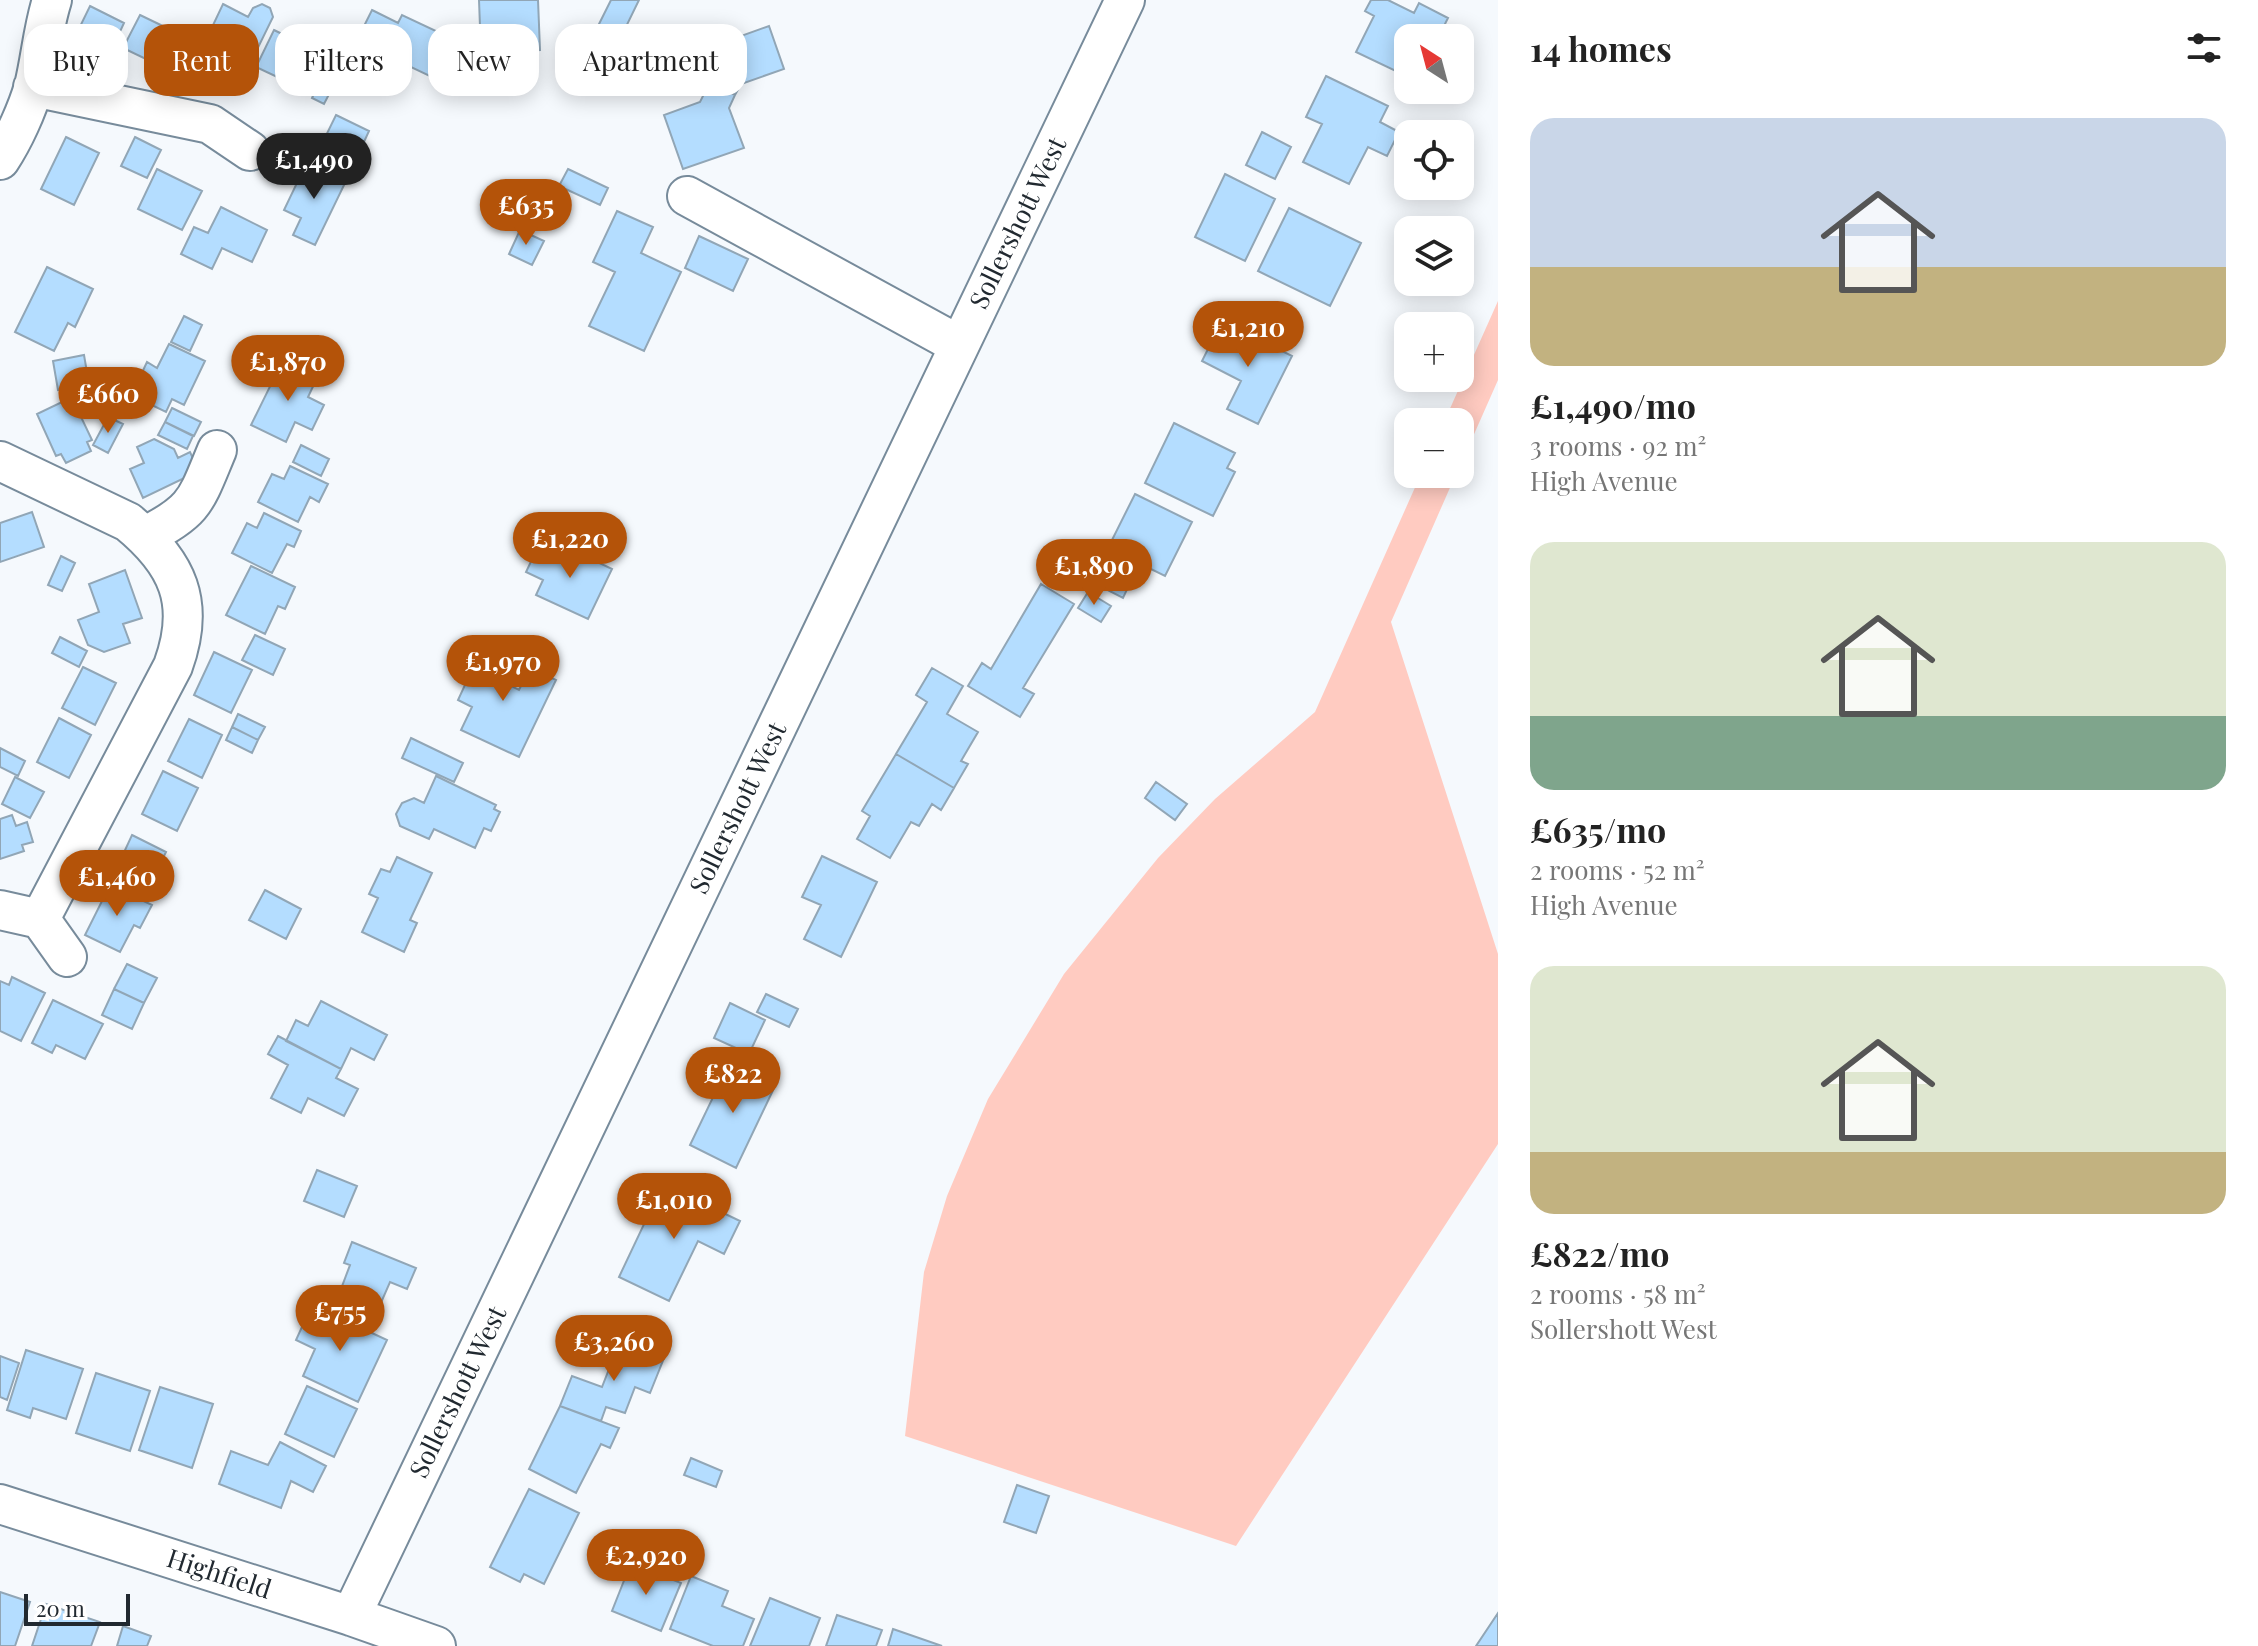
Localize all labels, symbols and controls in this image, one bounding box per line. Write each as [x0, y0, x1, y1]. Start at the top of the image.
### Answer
chip: Buy [24, 24, 128, 96]
chip: Rent [144, 24, 259, 96]
chip: Filters [275, 24, 412, 96]
chip: New [428, 24, 539, 96]
chip: Apartment [555, 24, 747, 96]
north arrow [1394, 24, 1474, 104]
map controls [1394, 24, 1474, 488]
text: 14 homes [1530, 25, 1672, 71]
icon: filters [2182, 26, 2226, 70]
button: locate [1394, 120, 1474, 200]
street label: Sollershott West [960, 130, 1074, 314]
pin: £1,490 [249, 133, 379, 201]
text: £1,490 [274, 141, 354, 176]
icon: home [1806, 170, 1950, 314]
pin: £635 [479, 179, 573, 247]
text: £635 [498, 187, 554, 222]
button: layers [1394, 216, 1474, 296]
pin: £1,210 [1183, 301, 1313, 369]
text: £1,210 [1211, 309, 1285, 344]
button: + [1394, 312, 1474, 392]
pin: £1,870 [223, 335, 353, 403]
text: £1,870 [249, 343, 327, 378]
pin: £660 [61, 367, 155, 435]
text: £660 [76, 375, 140, 410]
text: £1,490/mo [1530, 382, 1696, 428]
button: − [1394, 408, 1474, 488]
text: 3 rooms · 92 m² [1530, 428, 1706, 463]
text: High Avenue [1530, 463, 1678, 498]
pin: £1,220 [505, 512, 635, 580]
text: £1,220 [531, 520, 609, 555]
pin: £1,890 [1029, 539, 1159, 607]
text: £1,890 [1054, 547, 1134, 582]
icon: home [1806, 594, 1950, 738]
pin: £1,970 [438, 635, 568, 703]
text: £1,970 [465, 643, 541, 678]
street label: Sollershott West [680, 715, 794, 899]
text: £635/mo [1530, 806, 1666, 852]
pin: £1,460 [52, 850, 182, 918]
text: 2 rooms · 52 m² [1530, 852, 1705, 887]
text: £1,460 [77, 858, 157, 893]
text: High Avenue [1530, 887, 1678, 922]
icon: home [1806, 1018, 1950, 1162]
pin: £822 [686, 1047, 780, 1115]
text: £822 [704, 1055, 762, 1090]
pin: £1,010 [609, 1173, 739, 1241]
text: £1,010 [635, 1181, 713, 1216]
text: £822/mo [1530, 1230, 1670, 1276]
text: 2 rooms · 58 m² [1530, 1276, 1706, 1311]
pin: £755 [293, 1285, 387, 1353]
text: £755 [314, 1293, 366, 1328]
street label: Sollershott West [400, 1299, 514, 1483]
text: Sollershott West [1530, 1311, 1717, 1346]
pin: £3,260 [549, 1315, 679, 1383]
text: £3,260 [573, 1323, 655, 1358]
pin: £2,920 [581, 1529, 711, 1597]
text: £2,920 [605, 1537, 687, 1572]
street label: Highfield [163, 1539, 276, 1606]
scale bar [24, 1590, 130, 1626]
text: 20 m [36, 1593, 85, 1623]

